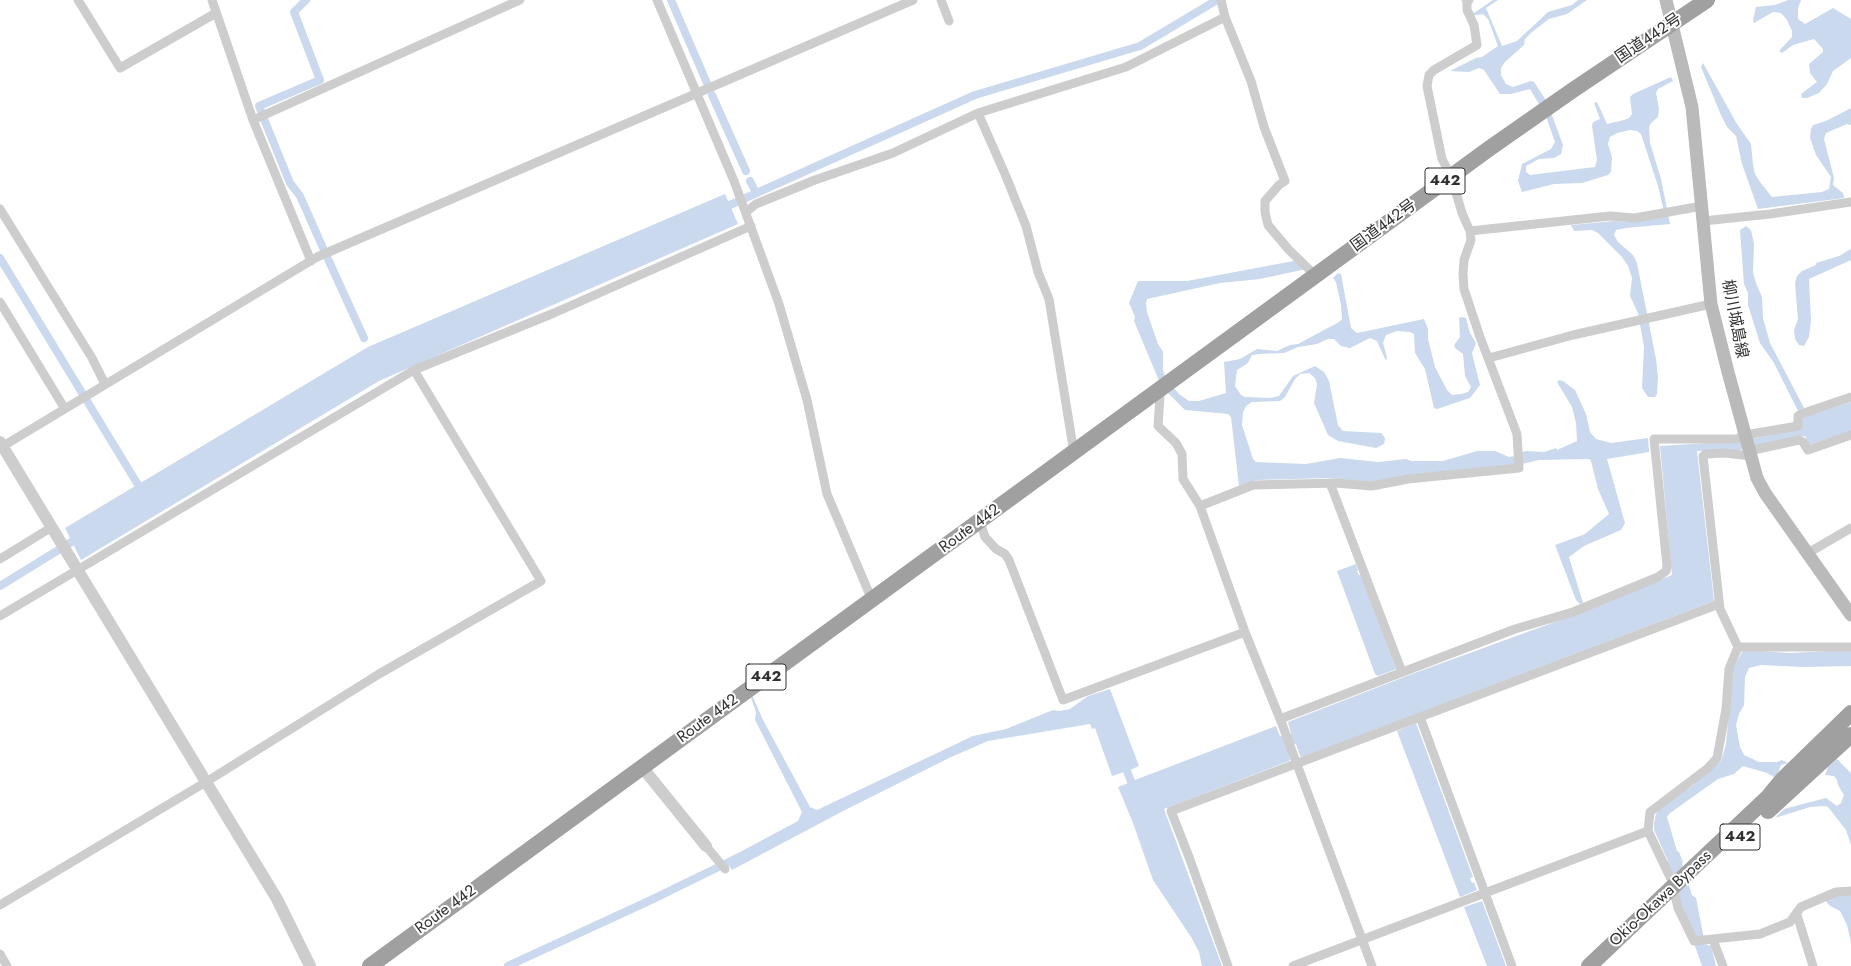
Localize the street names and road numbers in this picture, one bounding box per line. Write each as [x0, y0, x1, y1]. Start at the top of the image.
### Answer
street label: 国道442号 [1612, 10, 1686, 68]
road number: 442 [1425, 168, 1465, 194]
street label: 国道442号 [1348, 196, 1420, 256]
street label: 柳川城島線 [1717, 278, 1751, 360]
street label: Route 442 [936, 500, 1004, 558]
road number: 442 [746, 664, 786, 690]
street label: Route 442 [674, 690, 742, 748]
road number: 442 [1720, 824, 1760, 850]
street label: Okio-Okawa Bypass [1606, 847, 1716, 951]
street label: Route 442 [412, 881, 480, 939]

